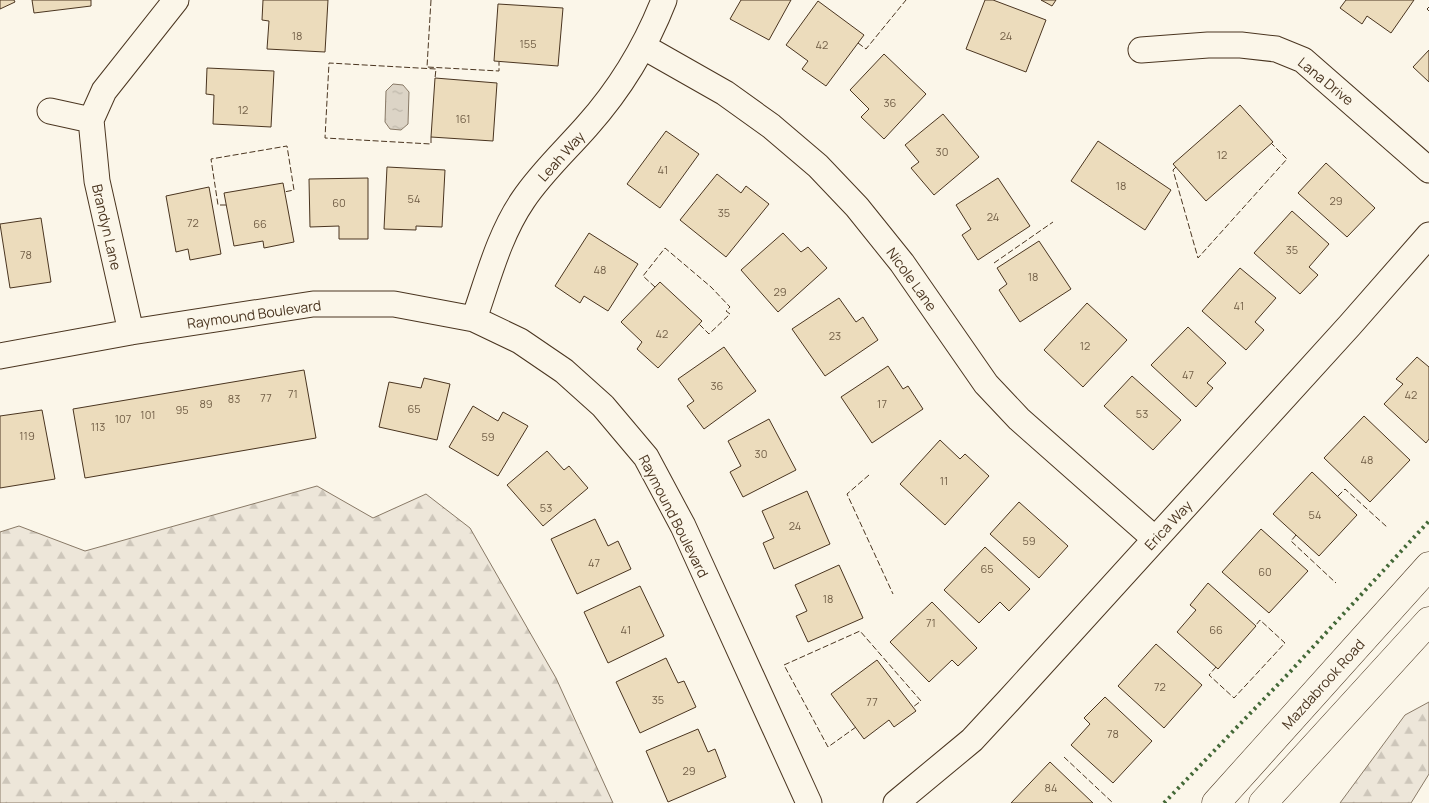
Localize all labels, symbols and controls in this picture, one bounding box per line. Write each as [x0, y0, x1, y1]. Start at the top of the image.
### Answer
house number: 18 [292, 28, 302, 43]
house number: 24 [1000, 28, 1012, 43]
house number: 155 [520, 36, 537, 51]
house number: 42 [816, 37, 828, 52]
street label: Lana Drive [1294, 53, 1358, 109]
house number: 36 [884, 95, 897, 110]
house number: 12 [238, 102, 248, 117]
house number: 161 [455, 111, 471, 126]
street label: Leah Way [533, 126, 589, 185]
house number: 30 [936, 144, 948, 159]
house number: 12 [1217, 147, 1227, 162]
house number: 41 [658, 162, 668, 177]
house number: 18 [1116, 178, 1126, 193]
street label: Brandyn Lane [88, 182, 126, 272]
house number: 54 [408, 191, 420, 206]
house number: 29 [1329, 193, 1343, 208]
house number: 60 [332, 195, 346, 210]
house number: 35 [718, 205, 730, 220]
house number: 24 [987, 209, 999, 224]
house number: 72 [187, 215, 199, 230]
house number: 66 [253, 216, 267, 231]
house number: 35 [1286, 242, 1298, 257]
street label: Nicole Lane [882, 243, 942, 315]
house number: 78 [20, 247, 32, 262]
house number: 48 [594, 262, 606, 277]
house number: 18 [1028, 269, 1038, 284]
house number: 29 [773, 284, 787, 299]
street label: Raymound Boulevard [186, 295, 322, 333]
house number: 41 [1234, 298, 1244, 313]
house number: 42 [656, 326, 668, 341]
house number: 23 [829, 328, 841, 343]
house number: 12 [1080, 338, 1090, 353]
house number: 47 [1182, 367, 1194, 382]
house number: 36 [711, 378, 724, 393]
house number: 71 [288, 386, 298, 401]
house number: 42 [1405, 387, 1417, 402]
house number: 77 [260, 390, 272, 405]
house number: 83 [228, 391, 240, 406]
house number: 89 [199, 396, 213, 411]
house number: 17 [877, 396, 887, 411]
house number: 65 [407, 401, 421, 416]
house number: 95 [175, 402, 189, 417]
house number: 53 [1136, 406, 1148, 421]
house number: 101 [140, 407, 156, 422]
house number: 107 [115, 411, 131, 426]
house number: 113 [91, 419, 105, 434]
house number: 119 [19, 428, 35, 443]
house number: 59 [481, 429, 495, 444]
house number: 30 [755, 446, 767, 461]
street label: Raymound Boulevard [635, 451, 713, 581]
house number: 48 [1361, 452, 1373, 467]
house number: 11 [940, 473, 948, 488]
street label: Erica Way [1140, 495, 1196, 554]
house number: 53 [540, 500, 552, 515]
house number: 54 [1309, 507, 1321, 522]
house number: 24 [789, 518, 801, 533]
house number: 59 [1022, 533, 1036, 548]
house number: 47 [588, 555, 600, 570]
house number: 65 [980, 561, 994, 576]
house number: 60 [1258, 564, 1272, 579]
house number: 18 [823, 591, 833, 606]
house number: 71 [926, 615, 936, 630]
house number: 41 [621, 622, 631, 637]
house number: 66 [1209, 622, 1223, 637]
street label: Mazdabrook Road [1277, 635, 1369, 733]
house number: 72 [1154, 679, 1166, 694]
house number: 35 [652, 692, 664, 707]
house number: 77 [866, 694, 878, 709]
house number: 78 [1107, 726, 1119, 741]
house number: 29 [682, 763, 696, 778]
house number: 84 [1045, 780, 1057, 795]

